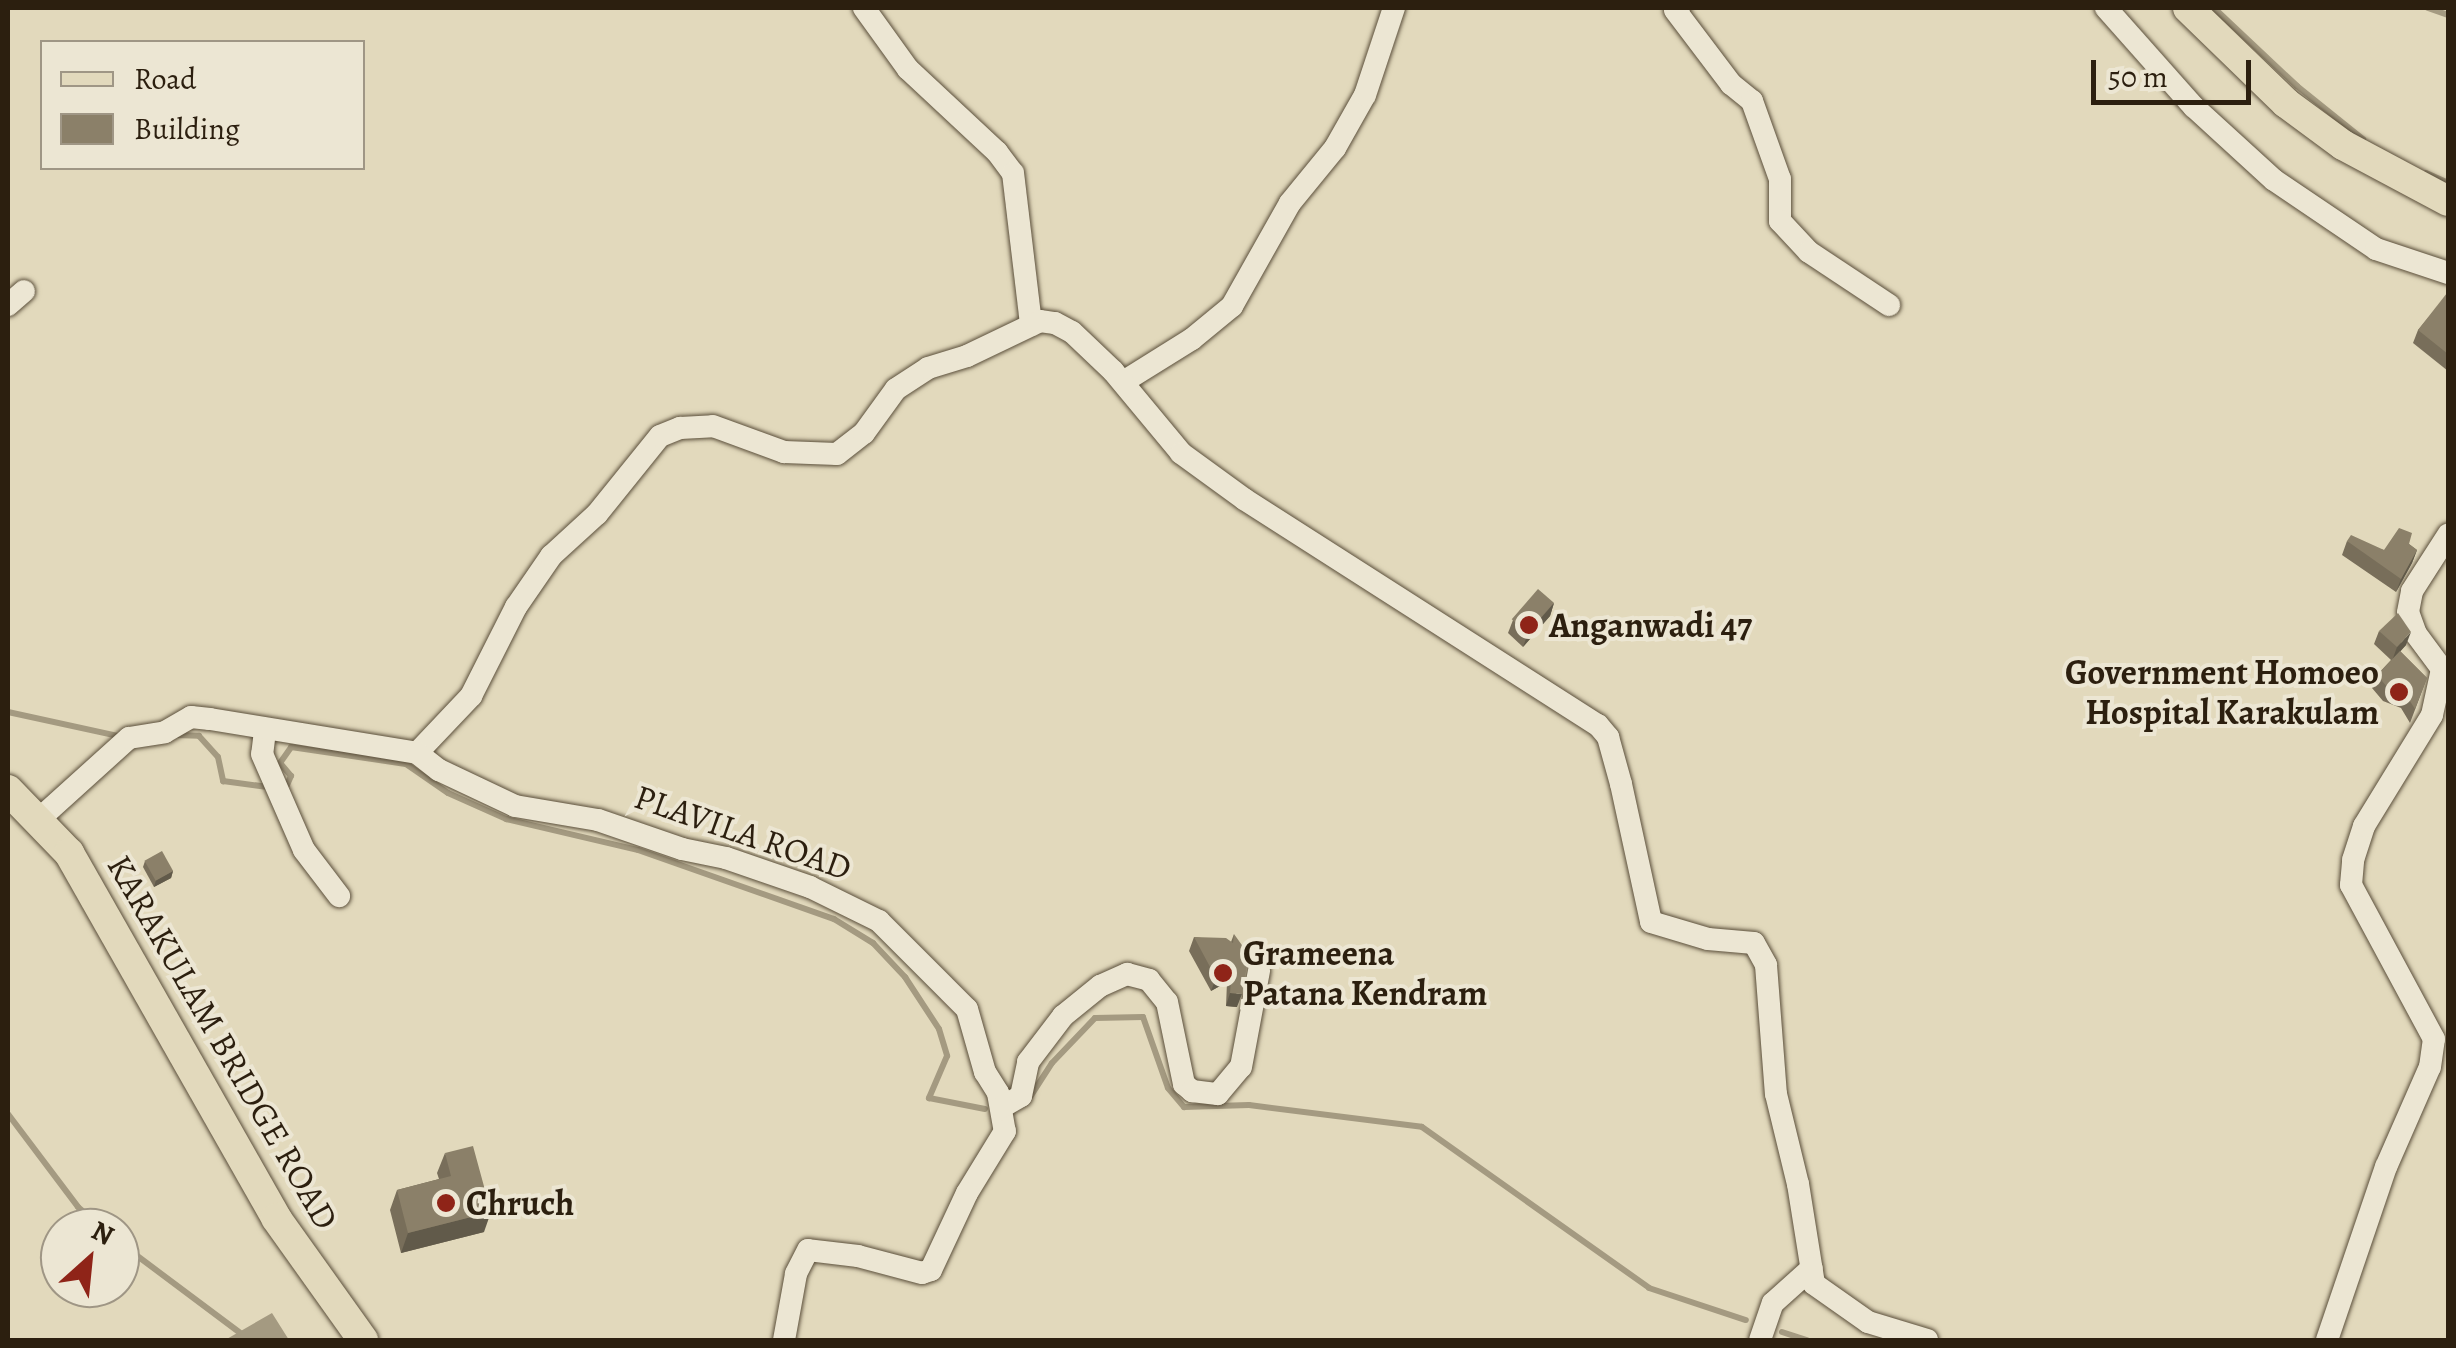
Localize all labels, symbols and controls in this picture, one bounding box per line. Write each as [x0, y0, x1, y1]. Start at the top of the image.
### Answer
legend [40, 40, 365, 170]
scale bar [2096, 40, 2256, 102]
text: 50 m [2108, 57, 2168, 97]
text: Road [134, 59, 196, 99]
text: Building [134, 109, 240, 149]
place label: Anganwadi 47 [1549, 604, 1752, 646]
marker: Anganwadi 47 [1518, 614, 1540, 636]
place label: Government Homoeo Hospital Karakulam [2065, 651, 2379, 733]
marker: Government Homoeo Hospital Karakulam [2388, 681, 2410, 703]
street label: PLAVILA ROAD [629, 775, 857, 889]
street label: KARAKULAM BRIDGE ROAD [98, 847, 348, 1237]
place label: Grameena Patana Kendram [1243, 932, 1487, 1014]
marker: Grameena Patana Kendram [1212, 962, 1234, 984]
place label: Chruch [466, 1182, 574, 1224]
marker: Chruch [435, 1192, 457, 1214]
north arrow [40, 1208, 140, 1308]
text: N [85, 1211, 120, 1255]

